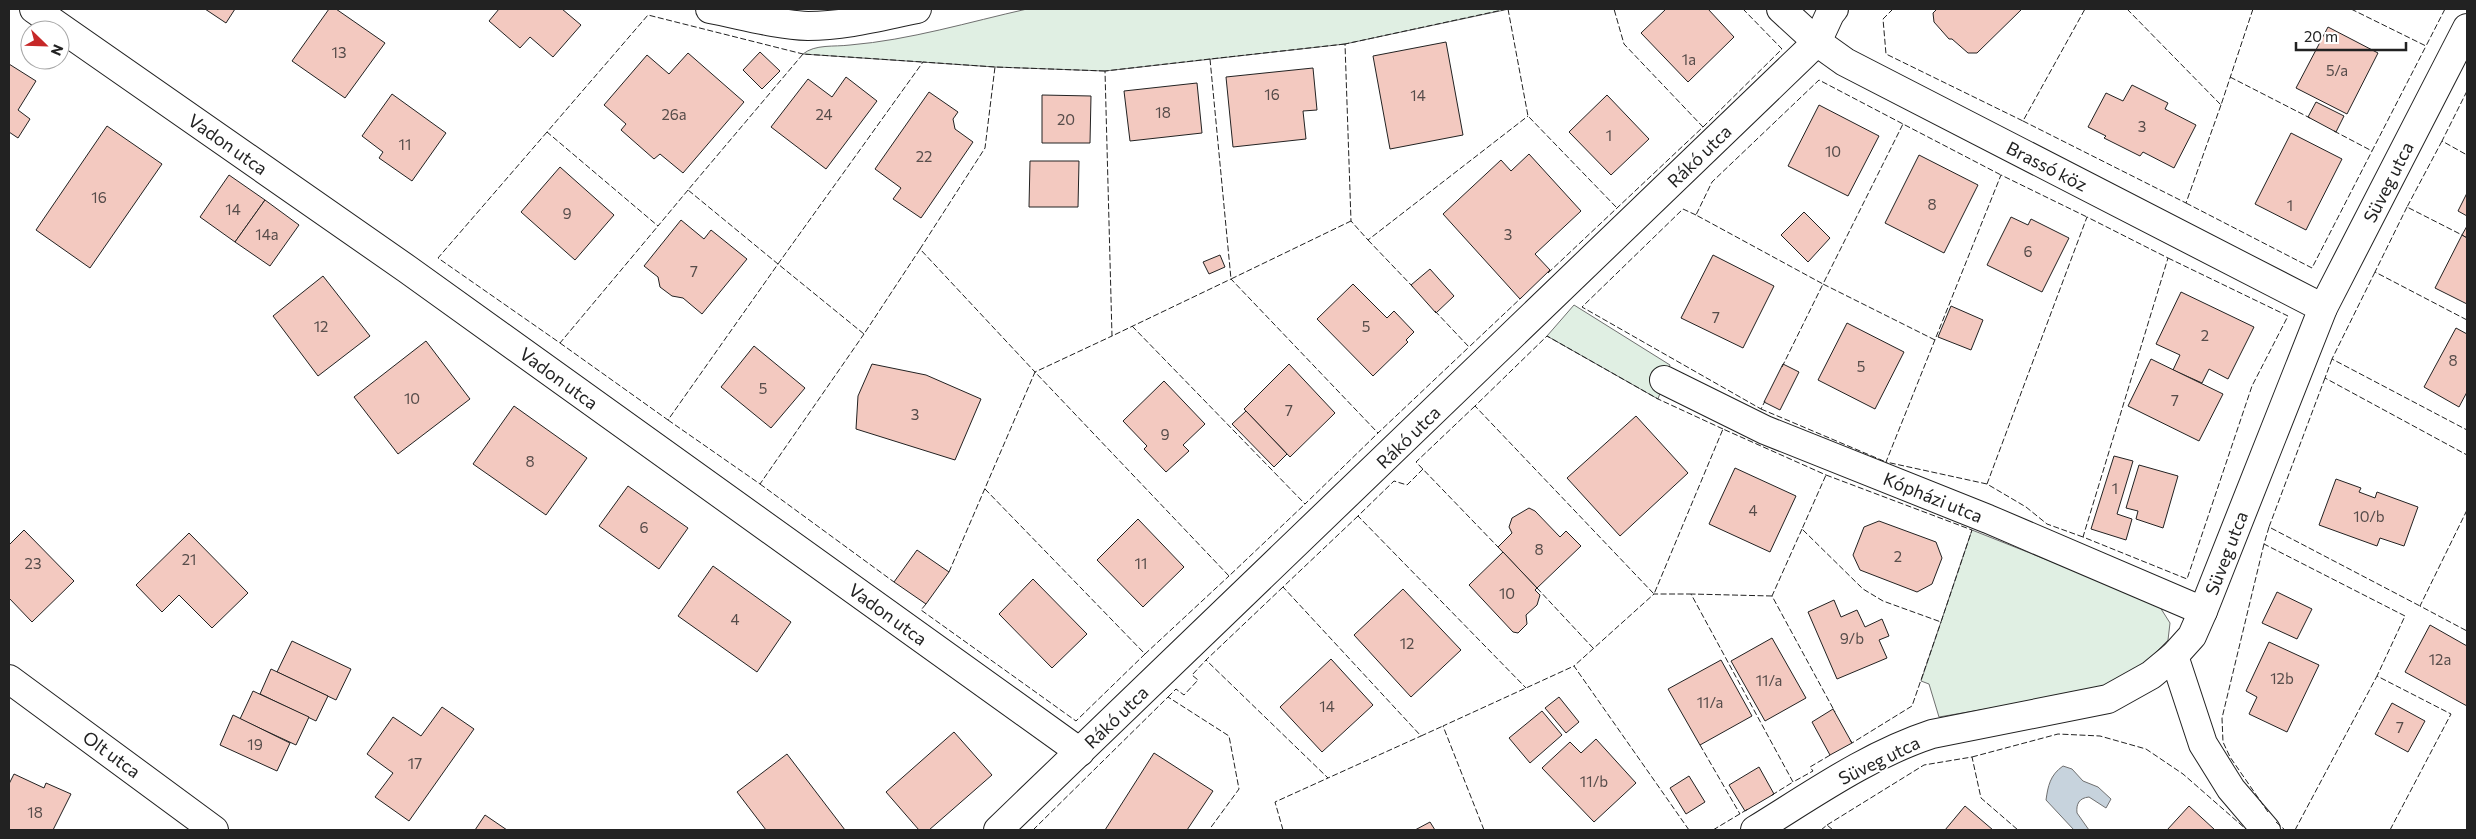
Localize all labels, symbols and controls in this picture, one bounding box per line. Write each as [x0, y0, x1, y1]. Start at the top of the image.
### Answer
north arrow [20, 20, 70, 70]
scale bar [2296, 20, 2406, 52]
text: 20 m [2304, 27, 2338, 45]
text: N [48, 42, 67, 58]
house number: 13 [332, 43, 346, 61]
house number: 1a [1682, 50, 1696, 68]
house number: 5/a [2326, 61, 2348, 79]
house number: 16 [1264, 85, 1280, 103]
house number: 14 [1410, 86, 1426, 104]
house number: 18 [1155, 103, 1171, 121]
house number: 26a [661, 105, 687, 123]
house number: 24 [815, 105, 833, 123]
street label: Vadon utca [184, 109, 272, 179]
house number: 20 [1057, 110, 1075, 128]
house number: 3 [2138, 117, 2146, 135]
street label: Rákó utca [1662, 120, 1736, 192]
house number: 1 [1606, 126, 1612, 144]
house number: 11 [399, 135, 411, 153]
street label: Brassó köz [2003, 136, 2091, 196]
street label: Süveg utca [2358, 138, 2418, 226]
house number: 10 [1825, 142, 1841, 160]
house number: 22 [916, 147, 932, 165]
house number: 16 [91, 188, 107, 206]
house number: 8 [1927, 195, 1937, 213]
house number: 1 [2287, 196, 2293, 214]
house number: 14 [225, 200, 241, 218]
house number: 9 [562, 204, 572, 222]
house number: 14a [255, 225, 279, 243]
house number: 3 [1504, 225, 1512, 243]
house number: 6 [2023, 242, 2033, 260]
house number: 7 [690, 262, 698, 280]
house number: 7 [1712, 308, 1720, 326]
house number: 12 [314, 317, 328, 335]
house number: 5 [1362, 317, 1370, 335]
house number: 2 [2201, 326, 2209, 344]
street label: Vadon utca [516, 342, 602, 414]
house number: 8 [2448, 351, 2458, 369]
house number: 5 [1857, 357, 1865, 375]
house number: 5 [759, 379, 767, 397]
house number: 10 [404, 389, 420, 407]
house number: 7 [2171, 391, 2179, 409]
house number: 7 [1285, 401, 1293, 419]
street label: Rákó utca [1371, 401, 1445, 473]
house number: 3 [911, 405, 919, 423]
house number: 9 [1160, 425, 1170, 443]
house number: 8 [525, 452, 535, 470]
street label: Kópházi utca [1880, 467, 1986, 527]
house number: 1 [2112, 479, 2118, 497]
house number: 4 [1749, 501, 1758, 519]
house number: 10/b [2353, 507, 2385, 525]
street label: Süveg utca [2200, 508, 2252, 598]
house number: 6 [639, 518, 649, 536]
house number: 8 [1534, 540, 1544, 558]
house number: 2 [1894, 547, 1902, 565]
house number: 21 [182, 550, 196, 568]
house number: 23 [25, 554, 41, 572]
house number: 11 [1135, 554, 1147, 572]
street label: Vadon utca [845, 578, 931, 650]
house number: 10 [1499, 584, 1515, 602]
house number: 4 [731, 610, 740, 628]
house number: 9/b [1840, 629, 1864, 647]
house number: 12 [1400, 634, 1414, 652]
house number: 12a [2429, 650, 2451, 668]
house number: 12b [2270, 669, 2294, 687]
house number: 11/a [1756, 671, 1782, 689]
street label: Rákó utca [1079, 681, 1153, 753]
house number: 11/a [1697, 693, 1723, 711]
house number: 14 [1319, 697, 1335, 715]
house number: 7 [2396, 718, 2404, 736]
street label: Olt utca [79, 726, 145, 782]
street label: Süveg utca [1835, 731, 1923, 789]
house number: 19 [247, 735, 263, 753]
house number: 17 [408, 754, 422, 772]
house number: 11/b [1580, 772, 1608, 790]
house number: 18 [27, 803, 43, 821]

